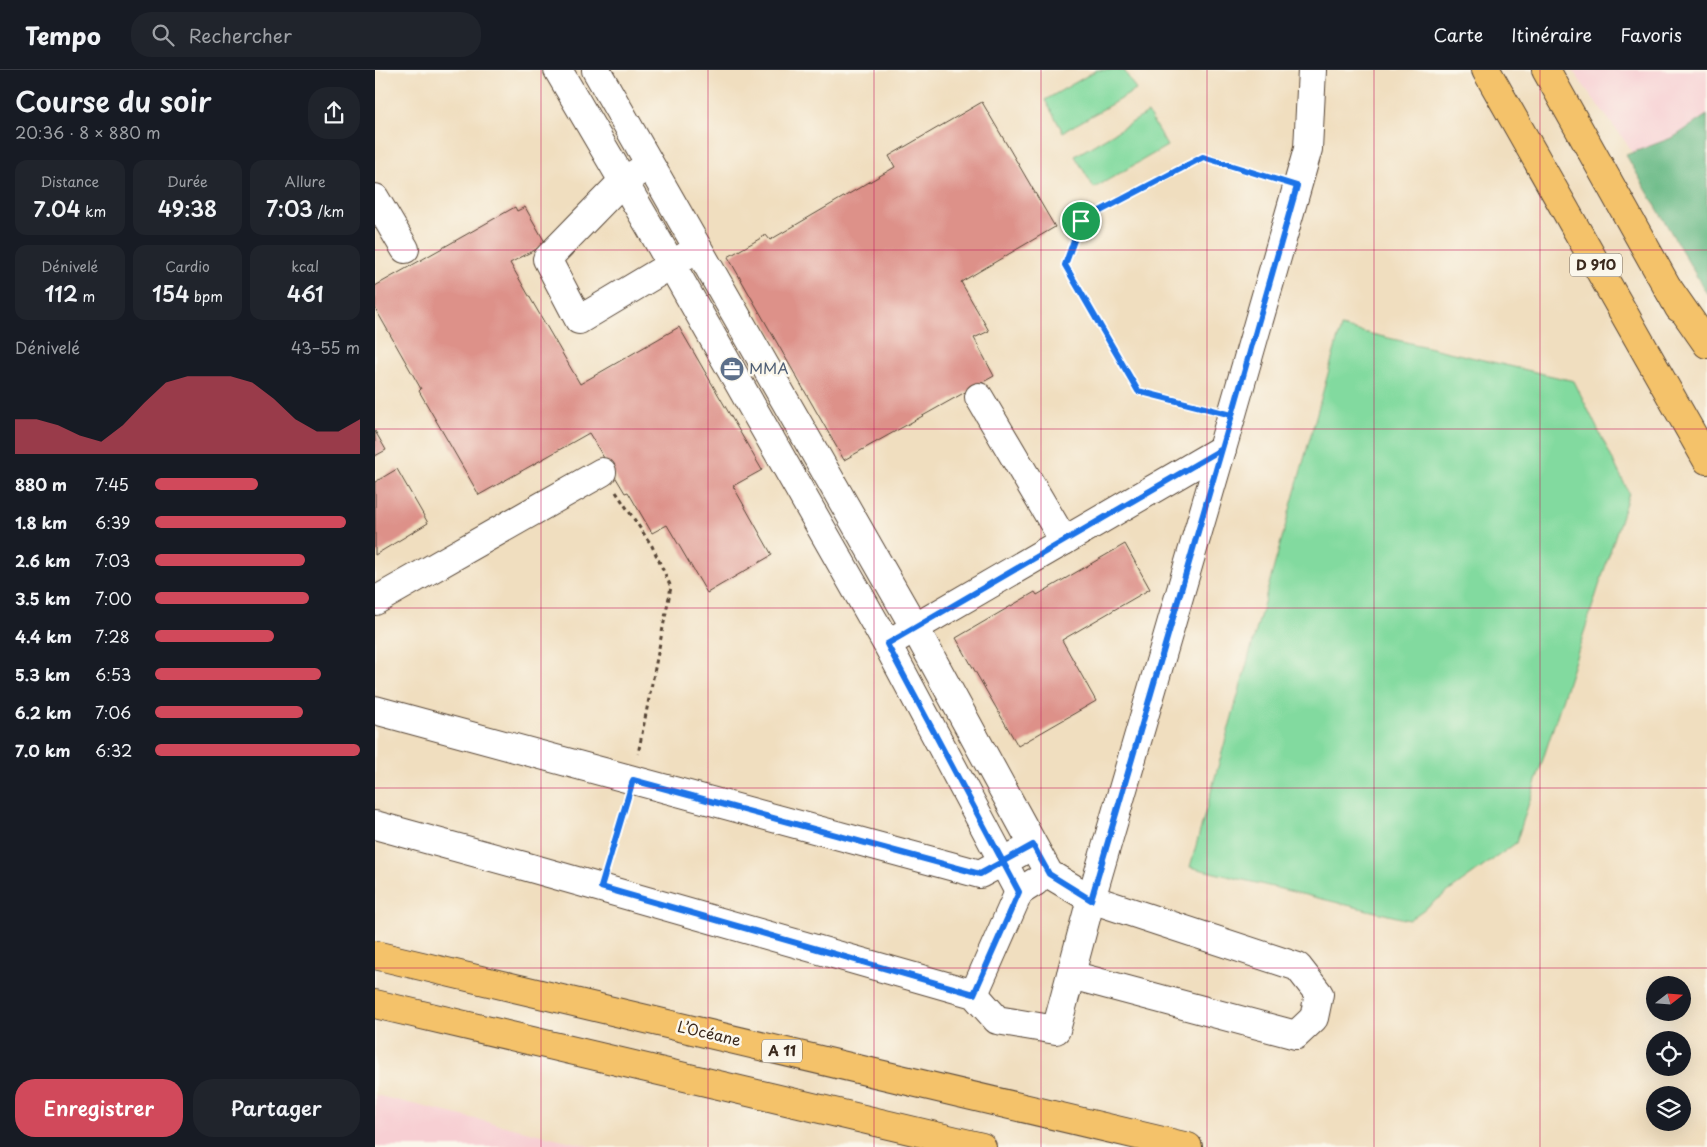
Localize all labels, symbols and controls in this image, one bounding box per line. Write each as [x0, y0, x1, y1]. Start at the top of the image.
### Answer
search box [131, 12, 481, 57]
text: Tempo [25, 17, 101, 53]
icon: search [149, 21, 177, 49]
text: Rechercher [189, 21, 292, 49]
text: Carte [1433, 21, 1483, 48]
text: Itinéraire [1511, 21, 1592, 48]
text: Favoris [1620, 21, 1682, 48]
text: Course du soir [15, 79, 212, 122]
button: share [308, 87, 360, 139]
text: 20:36 · 8 × 880 m [15, 120, 161, 144]
text: Distance [40, 171, 99, 192]
text: Durée [167, 171, 208, 192]
text: Allure [285, 171, 326, 192]
text: 7.04 [34, 192, 81, 224]
text: 49:38 [158, 192, 217, 224]
text: 7:03 [266, 192, 313, 224]
pin [1060, 200, 1102, 242]
text: km [81, 201, 106, 222]
text: /km [313, 201, 344, 222]
icon: arrive [1067, 207, 1095, 235]
road number: D 910 [1570, 254, 1622, 276]
text: Dénivelé [41, 256, 98, 277]
text: Cardio [165, 256, 210, 277]
text: kcal [291, 256, 319, 277]
text: 112 [45, 277, 78, 309]
text: 154 [152, 277, 189, 309]
text: 461 [287, 277, 324, 309]
text: m [78, 286, 95, 307]
text: bpm [189, 286, 223, 307]
text: Dénivelé [15, 335, 80, 359]
text: 43–55 m [291, 335, 360, 359]
office icon: MMA [719, 356, 745, 382]
place label: MMA [749, 356, 789, 379]
text: 880 m [15, 472, 67, 496]
text: 7:45 [95, 472, 129, 496]
text: 1.8 km [15, 510, 67, 534]
text: 6:39 [95, 510, 130, 534]
text: 2.6 km [15, 548, 71, 572]
text: 7:03 [95, 548, 130, 572]
text: 3.5 km [15, 586, 70, 610]
text: 7:00 [95, 586, 132, 610]
text: 4.4 km [15, 624, 72, 648]
text: 7:28 [95, 624, 130, 648]
text: 5.3 km [15, 662, 70, 686]
text: 6:53 [95, 662, 131, 686]
text: 6.2 km [15, 700, 71, 724]
text: 7:06 [95, 700, 131, 724]
text: 7.0 km [15, 738, 70, 762]
text: 6:32 [95, 738, 132, 762]
north arrow [1646, 976, 1691, 1021]
map controls [1646, 976, 1691, 1131]
street label: L’Océane [675, 1014, 743, 1051]
button: locate [1646, 1031, 1691, 1076]
road number: A 11 [762, 1039, 802, 1062]
button: Enregistrer [15, 1079, 183, 1137]
button: Partager [193, 1079, 360, 1137]
button: layers [1646, 1086, 1691, 1131]

